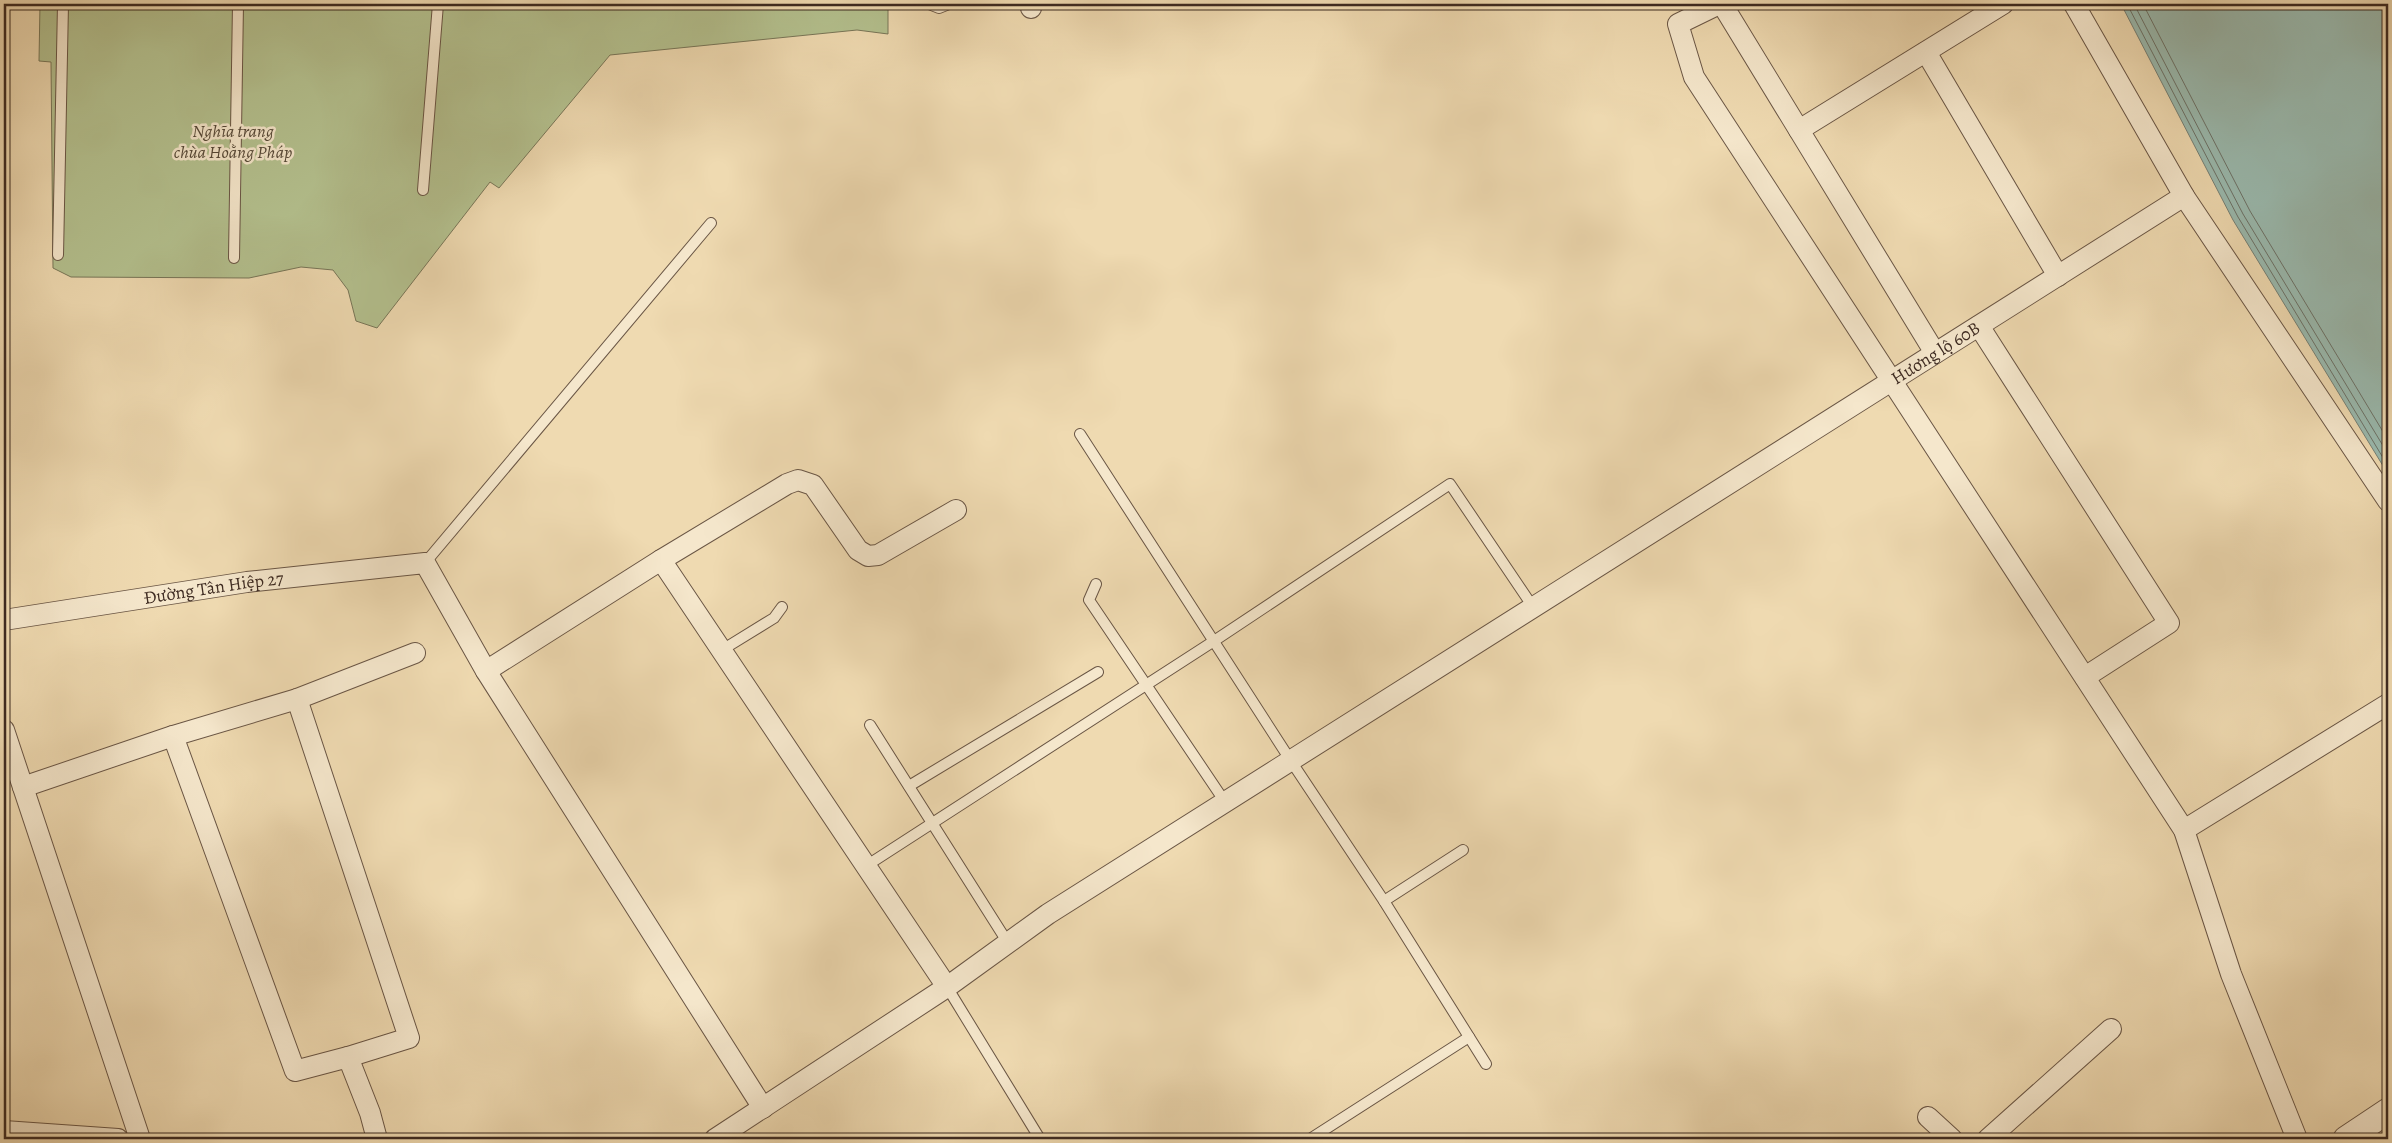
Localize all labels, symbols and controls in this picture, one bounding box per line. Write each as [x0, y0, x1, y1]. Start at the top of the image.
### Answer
park label: Nghĩa trang chùa Hoằng Pháp [174, 119, 292, 164]
street label: Hương lộ 60B [1887, 316, 1985, 390]
street label: Đường Tân Hiệp 27 [142, 566, 285, 610]

